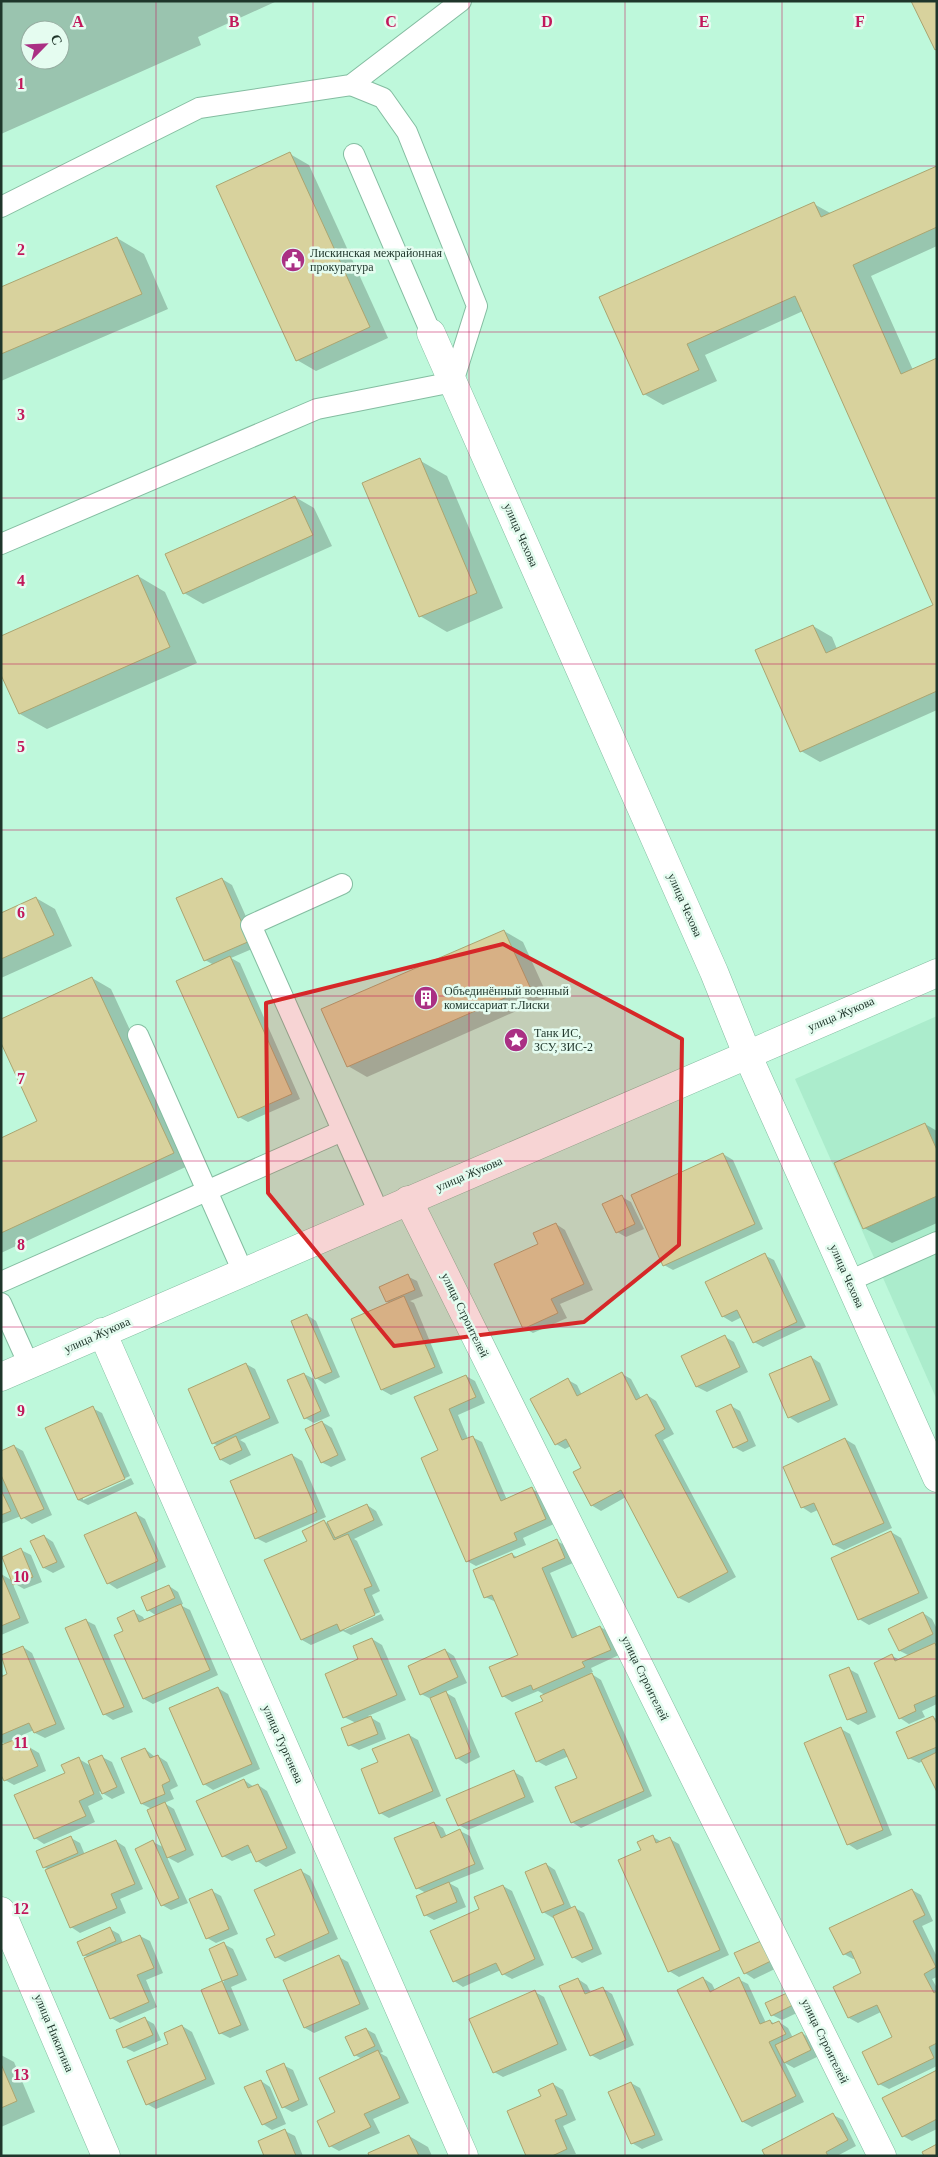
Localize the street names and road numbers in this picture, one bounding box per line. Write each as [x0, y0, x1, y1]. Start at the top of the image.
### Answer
street label: улица Чехова [501, 501, 541, 570]
street label: улица Чехова [665, 871, 705, 940]
street label: улица Жукова [806, 993, 877, 1034]
street label: улица Жукова [434, 1153, 505, 1194]
street label: улица Чехова [827, 1242, 867, 1311]
street label: улица Строителей [438, 1270, 492, 1360]
street label: улица Жукова [62, 1314, 133, 1356]
street label: улица Строителей [618, 1633, 672, 1723]
street label: улица Тургенева [260, 1703, 307, 1786]
street label: улица Никитина [31, 1992, 77, 2075]
street label: улица Строителей [798, 1996, 852, 2086]

